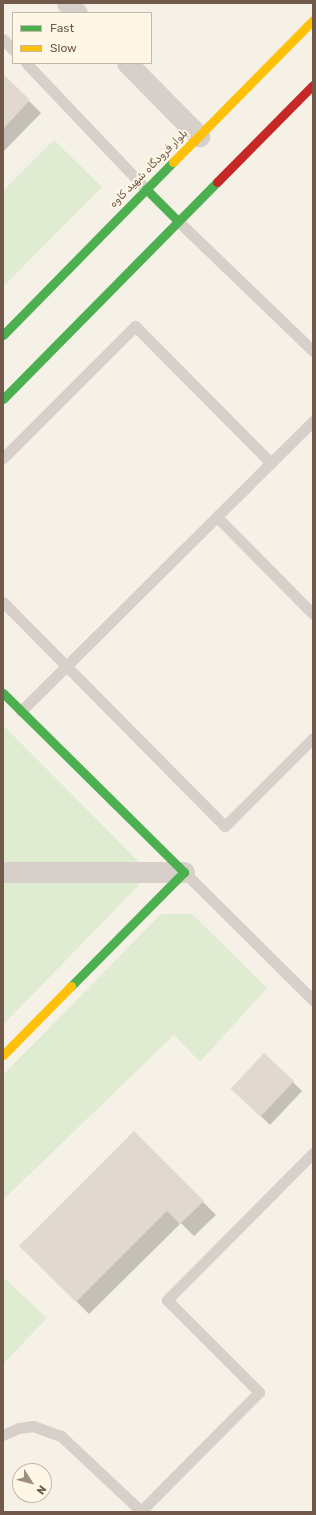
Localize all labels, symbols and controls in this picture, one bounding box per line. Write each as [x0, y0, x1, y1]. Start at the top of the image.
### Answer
legend [12, 12, 152, 64]
text: Fast [50, 21, 74, 35]
text: Slow [50, 41, 77, 55]
street label: بلوار فرودگاه شهید کاوه [107, 127, 191, 211]
north arrow [12, 1463, 52, 1503]
text: N [34, 1483, 49, 1497]

